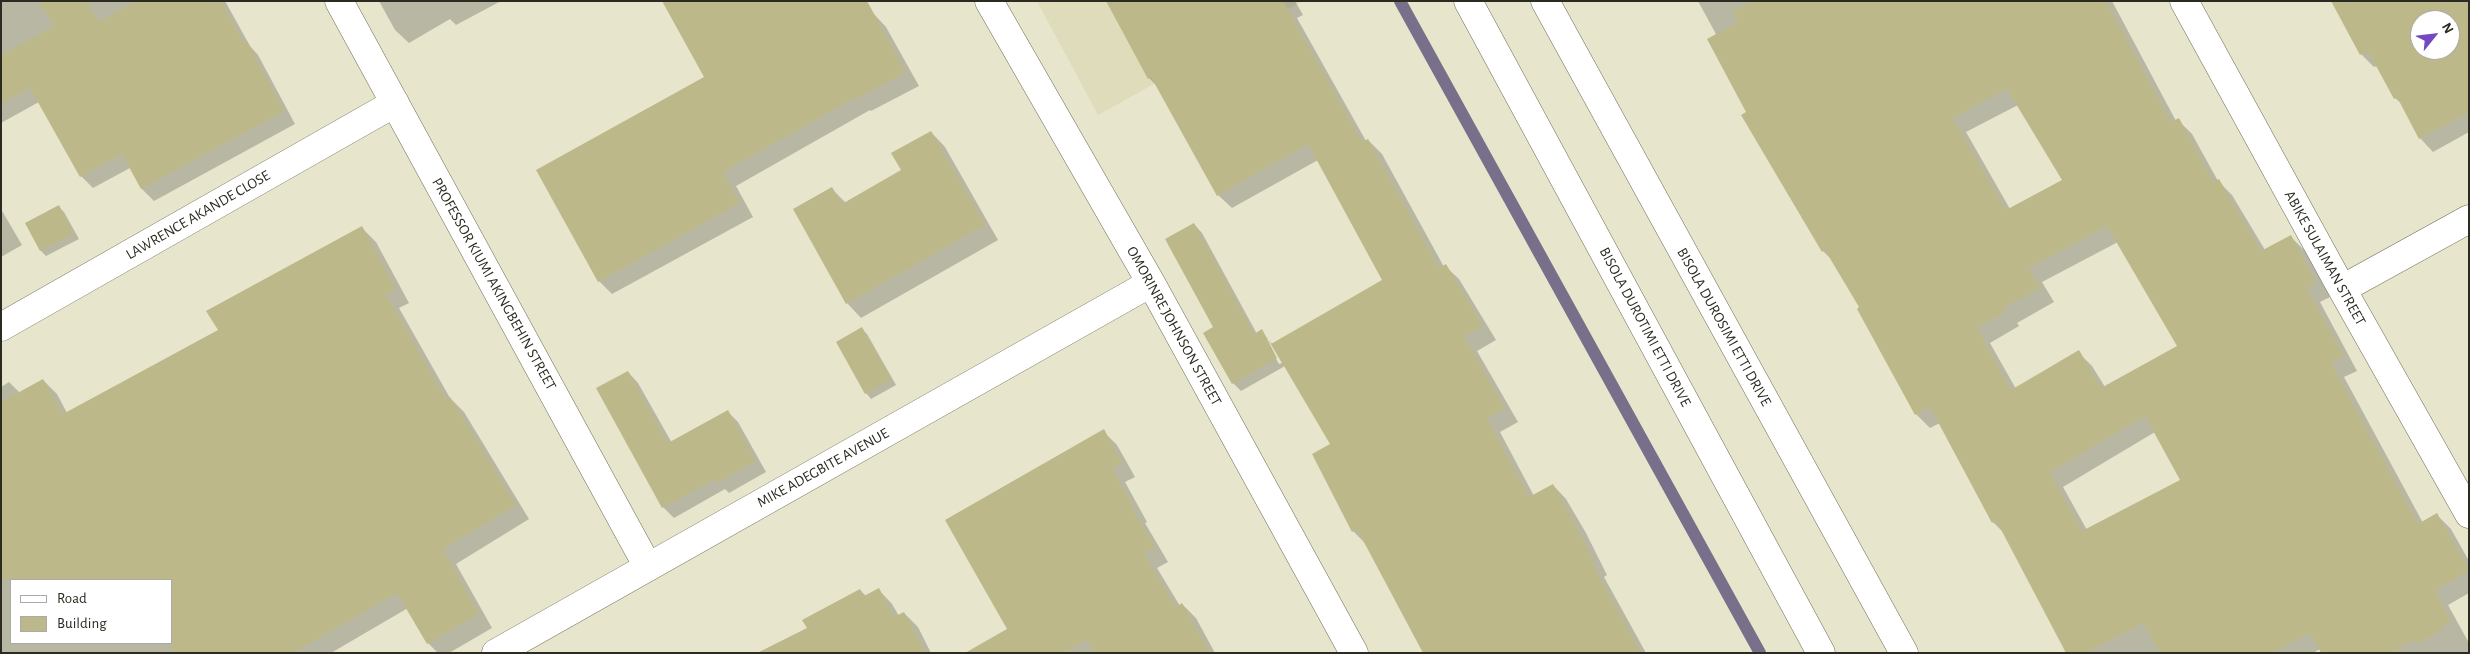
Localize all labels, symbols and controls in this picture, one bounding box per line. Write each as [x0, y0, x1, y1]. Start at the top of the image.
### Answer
north arrow [2410, 10, 2460, 60]
text: N [2439, 21, 2456, 36]
street label: LAWRENCE AKANDE CLOSE [123, 166, 273, 264]
street label: PROFESSOR KIUMI AKINGBEHIN STREET [428, 175, 560, 393]
street label: ABIKE SULAIMAN STREET [2280, 187, 2370, 329]
street label: OMORINRE JOHNSON STREET [1123, 243, 1225, 409]
street label: BISOLA DUROTIMI ETTI DRIVE [1595, 244, 1695, 410]
street label: BISOLA DUROSIMI ETTI DRIVE [1673, 245, 1775, 409]
street label: MIKE ADEGBITE AVENUE [754, 424, 892, 512]
legend [10, 579, 172, 644]
text: Road [57, 591, 87, 606]
text: Building [57, 616, 107, 631]

